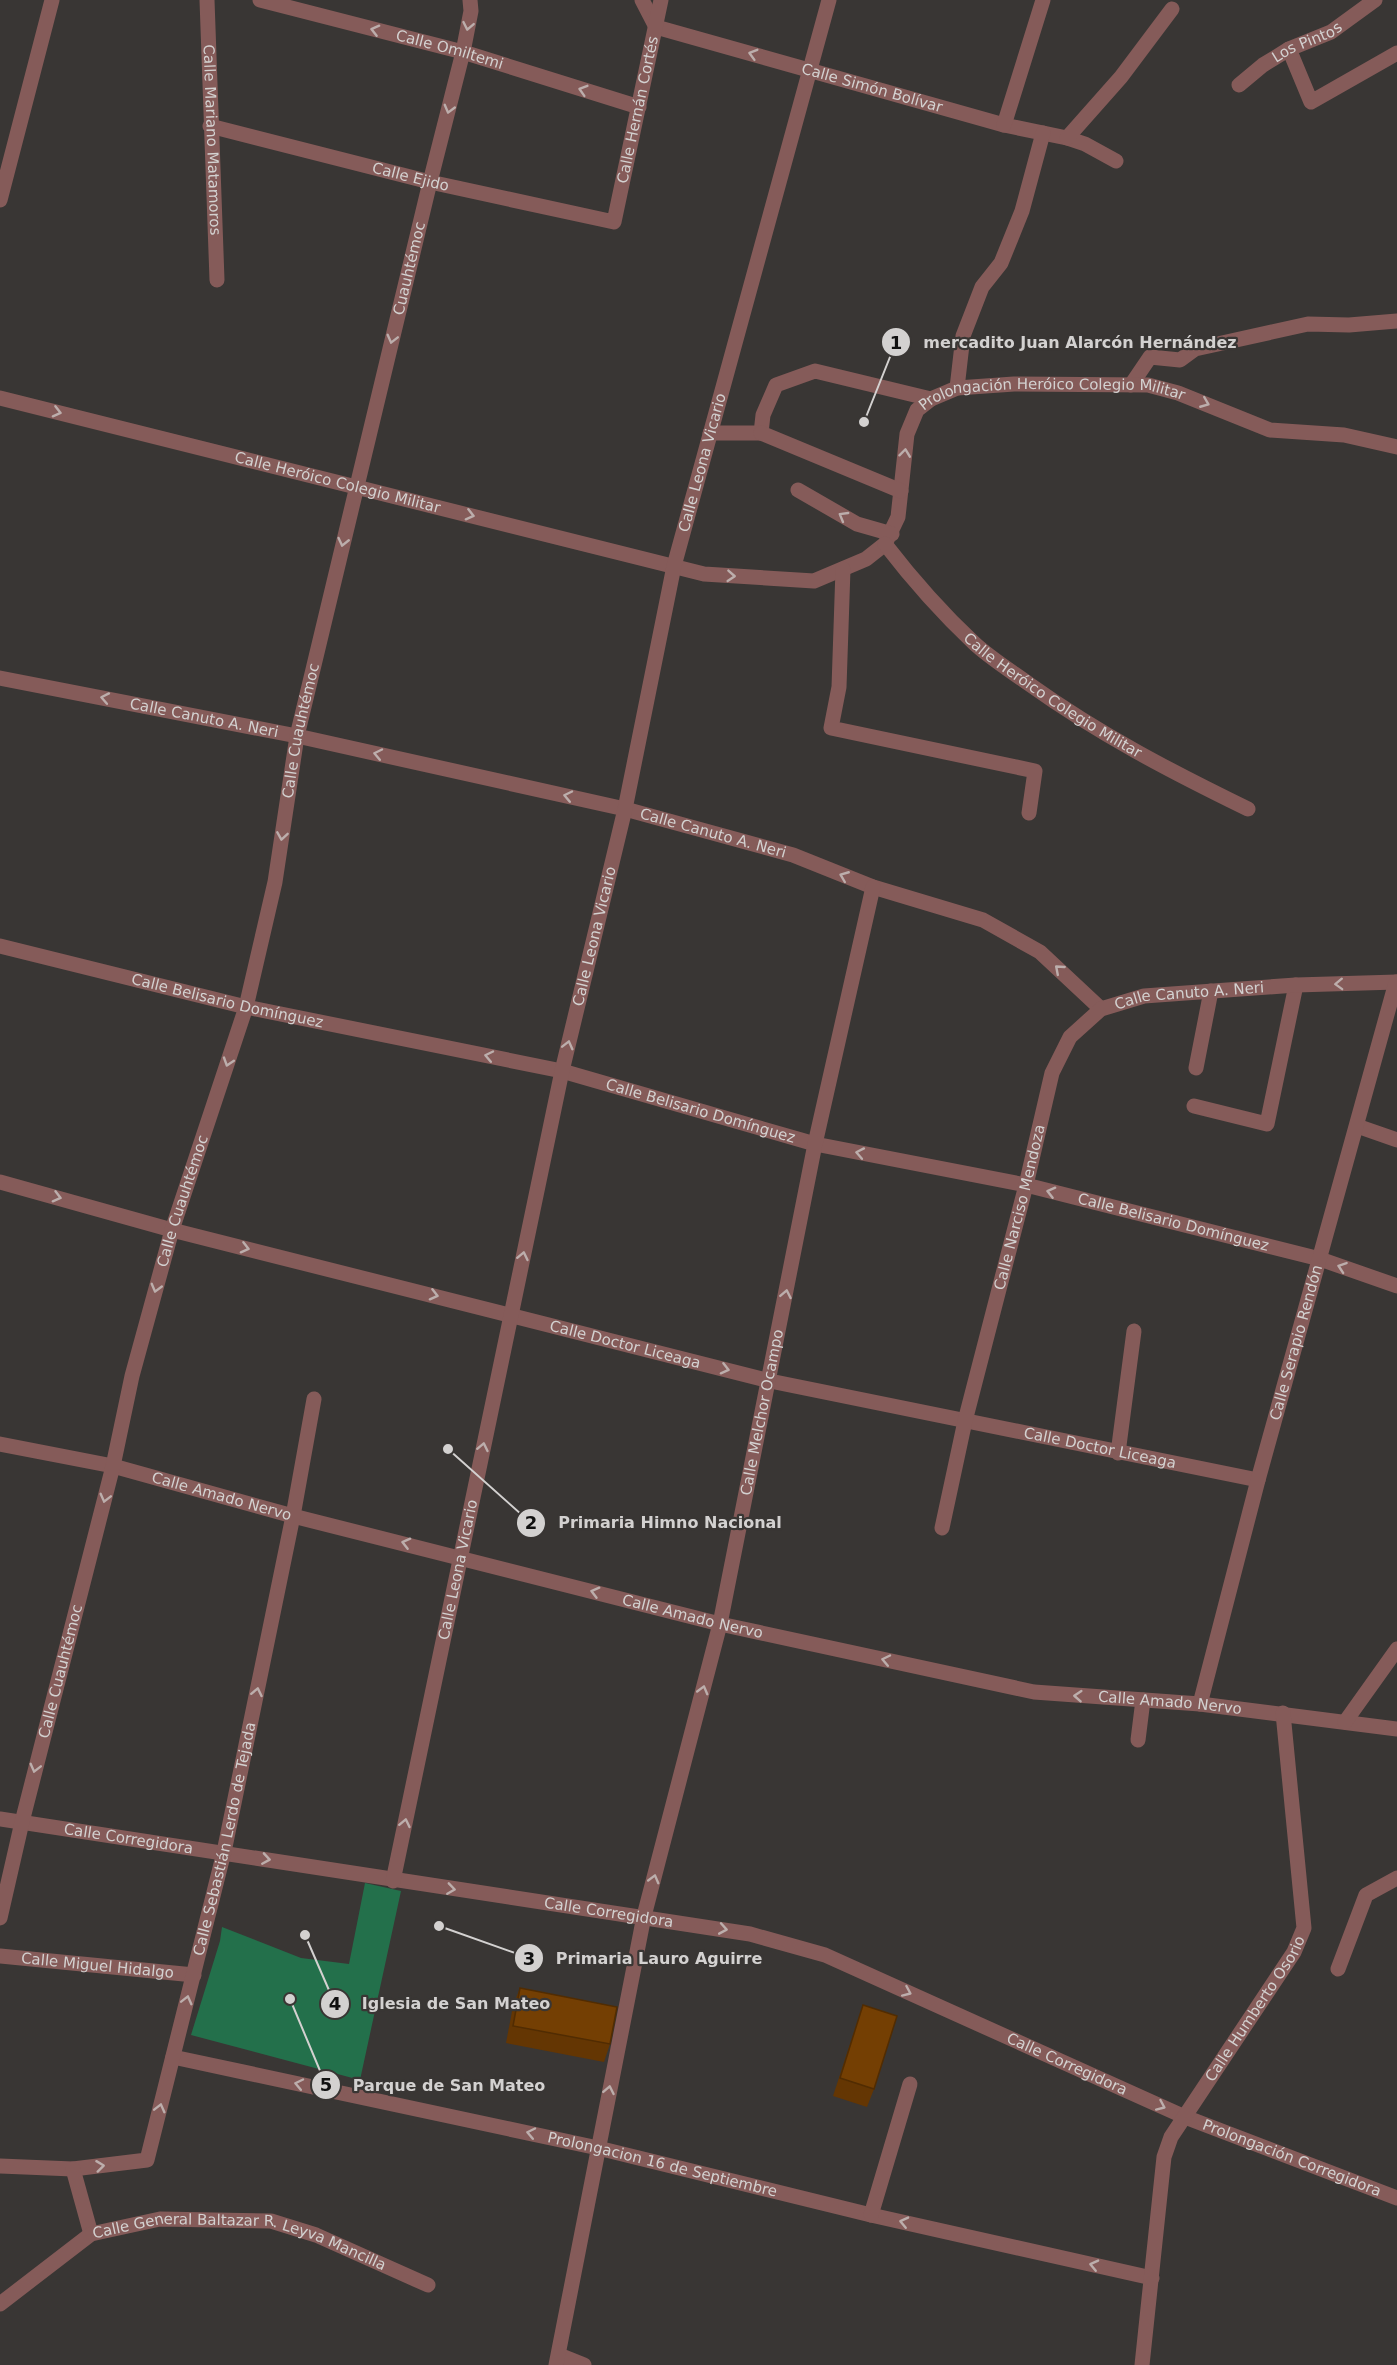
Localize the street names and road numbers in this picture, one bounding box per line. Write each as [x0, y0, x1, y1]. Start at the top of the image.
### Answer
street label: Los Pintos [1269, 18, 1346, 66]
street label: Calle Omiltemi [394, 26, 506, 73]
street label: Calle Hernán Cortés [613, 34, 662, 185]
street label: Calle Mariano Matamoros [200, 44, 224, 236]
street label: Calle Simón Bolívar [799, 59, 946, 117]
street label: Calle Ejido [370, 159, 451, 195]
street label: Cuauhtémoc [389, 220, 429, 317]
street label: Prolongación Heróico Colegio Militar [915, 375, 1189, 414]
street label: Calle Leona Vicario [675, 391, 730, 534]
street label: Calle Heróico Colegio Militar [233, 448, 443, 517]
street label: Calle Heróico Colegio Militar [960, 629, 1146, 762]
street label: Calle Cuauhtémoc [279, 661, 323, 800]
street label: Calle Canuto A. Neri [128, 695, 280, 741]
street label: Calle Canuto A. Neri [638, 805, 788, 862]
street label: Calle Leona Vicario [569, 865, 620, 1008]
street label: Calle Belisario Domínguez [130, 970, 325, 1031]
street label: Calle Canuto A. Neri [1112, 978, 1265, 1013]
street label: Calle Belisario Domínguez [604, 1075, 797, 1147]
street label: Calle Narciso Mendoza [990, 1123, 1049, 1292]
street label: Calle Cuauhtémoc [153, 1133, 212, 1269]
street label: Calle Belisario Domínguez [1076, 1189, 1271, 1255]
street label: Calle Serapio Rendón [1266, 1263, 1326, 1422]
street label: Calle Doctor Liceaga [548, 1317, 703, 1372]
street label: Calle Melchor Ocampo [737, 1328, 787, 1497]
street label: Calle Doctor Liceaga [1022, 1424, 1178, 1472]
street label: Calle Amado Nervo [150, 1468, 294, 1524]
street label: Calle Leona Vicario [435, 1498, 481, 1642]
street label: Calle Amado Nervo [620, 1591, 765, 1642]
street label: Calle Cuauhtémoc [35, 1603, 86, 1740]
street label: Calle Amado Nervo [1097, 1688, 1243, 1718]
street label: Calle Sebastián Lerdo de Tejada [189, 1720, 259, 1958]
street label: Calle Corregidora [63, 1820, 194, 1857]
street label: Calle Corregidora [543, 1894, 675, 1931]
street label: Calle Humberto Osorio [1201, 1933, 1309, 2085]
street label: Calle Miguel Hidalgo [20, 1949, 175, 1982]
street label: Calle Corregidora [1004, 2029, 1130, 2099]
street label: Prolongación Corregidora [1200, 2116, 1384, 2200]
street label: Prolongacion 16 de Septiembre [546, 2128, 779, 2201]
street label: Calle General Baltazar R. Leyva Mancilla [91, 2209, 389, 2274]

